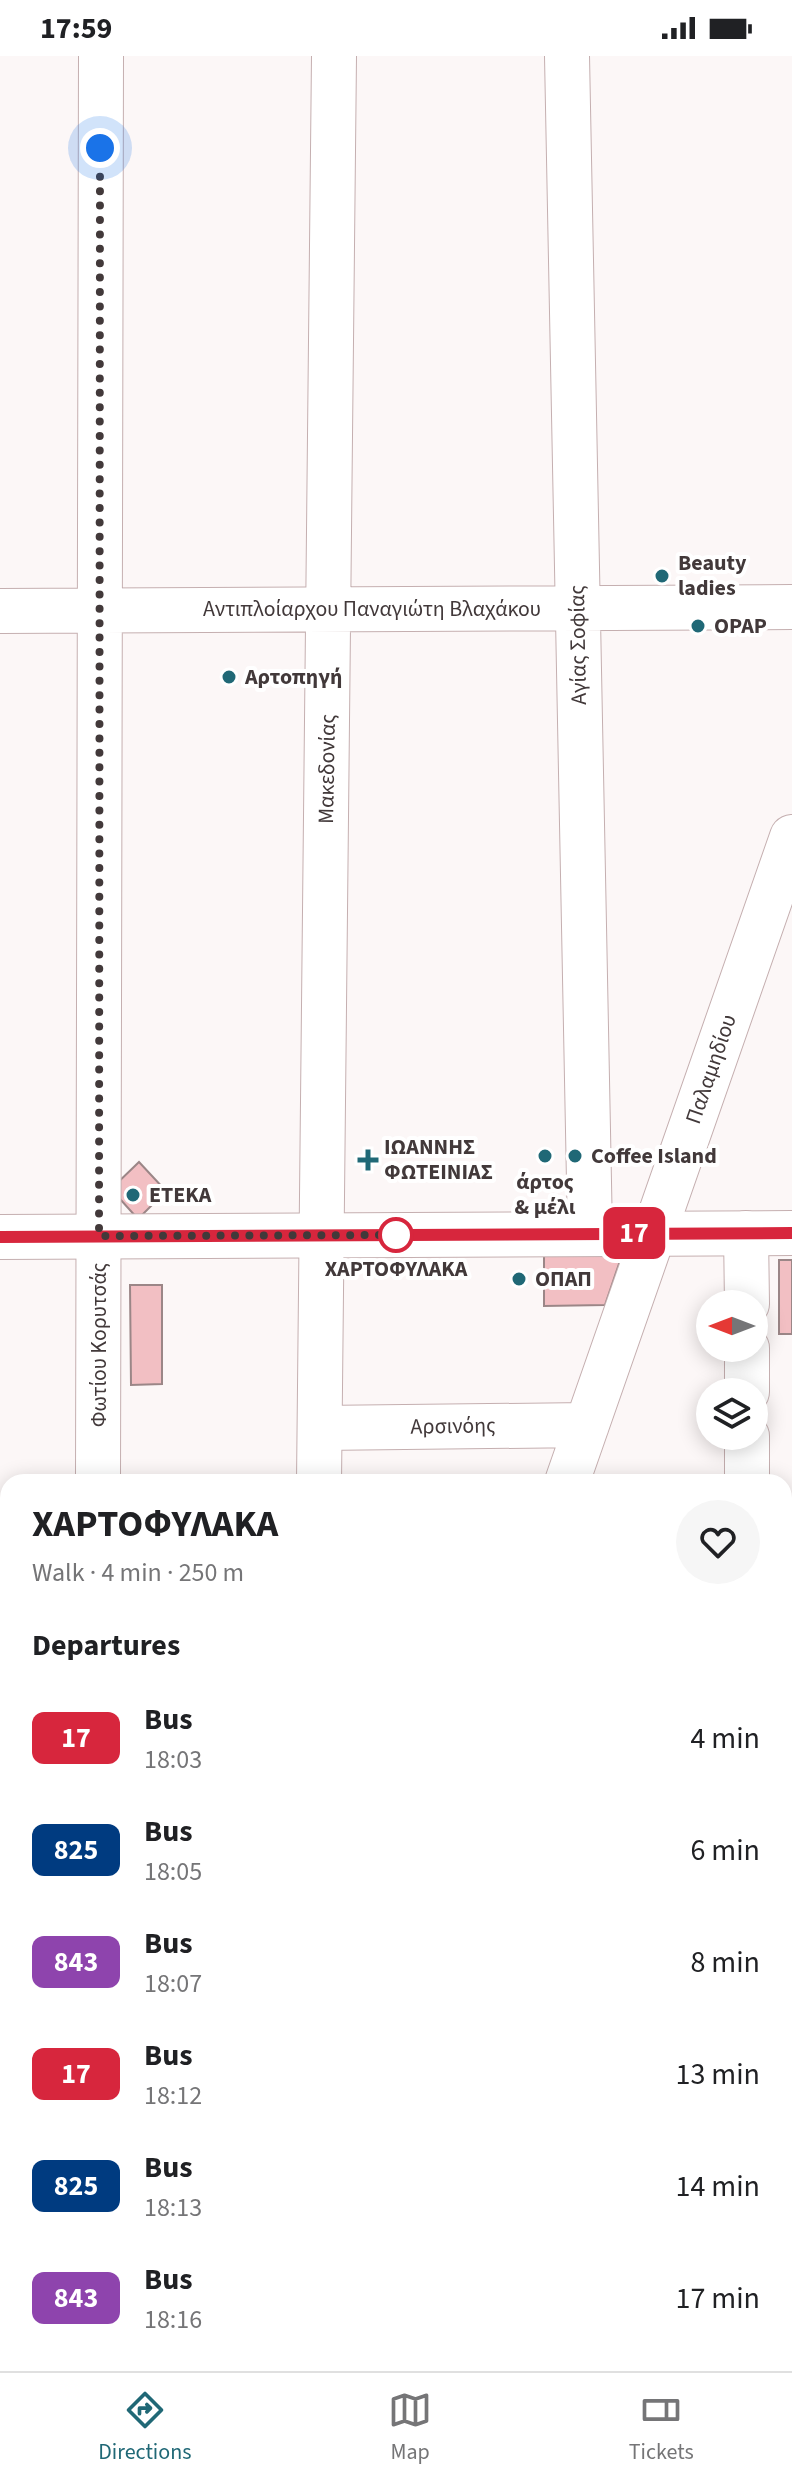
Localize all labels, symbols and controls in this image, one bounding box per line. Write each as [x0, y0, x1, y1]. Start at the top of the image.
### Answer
text: 17:59 [40, 7, 112, 50]
your location [80, 128, 120, 168]
place label: Beauty ladies [678, 547, 747, 604]
marker: Beauty ladies [653, 567, 671, 585]
street label: Αγίας Σοφίας [561, 585, 595, 705]
street label: Αντιπλοίαρχου Παναγιώτη Βλαχάκου [203, 593, 541, 625]
place label: OPAP [714, 610, 767, 642]
marker: OPAP [689, 617, 707, 635]
place label: Αρτοπηγή [244, 661, 342, 693]
marker: Αρτοπηγή [220, 668, 238, 686]
street label: Μακεδονίας [310, 714, 344, 824]
street label: Παλαμηδίου [677, 1010, 745, 1128]
place label: ΙΩΑΝΝΗΣ ΦΩΤΕΙΝΙΑΣ [384, 1131, 493, 1188]
place label: Coffee Island [591, 1140, 717, 1172]
marker: άρτος & μέλι [536, 1147, 554, 1165]
marker: Coffee Island [566, 1147, 584, 1165]
marker: ΙΩΑΝΝΗΣ ΦΩΤΕΙΝΙΑΣ [359, 1151, 377, 1169]
place label: άρτος & μέλι [515, 1166, 576, 1223]
place label: ΕΤΕΚΑ [149, 1179, 212, 1211]
marker: ΕΤΕΚΑ [124, 1186, 142, 1204]
line badge: 17 [598, 1207, 670, 1259]
text: 17 [619, 1213, 649, 1253]
marker: ΧΑΡΤΟΦΥΛΑΚΑ [379, 1218, 413, 1252]
place label: ΧΑΡΤΟΦΥΛΑΚΑ [325, 1253, 468, 1285]
street label: Φωτίου Κορυτσάς [83, 1263, 115, 1427]
place label: ΟΠΑΠ [535, 1263, 592, 1295]
marker: ΟΠΑΠ [510, 1270, 528, 1288]
north arrow [696, 1290, 768, 1362]
map controls [696, 1290, 768, 1450]
button: layers [696, 1378, 768, 1450]
street label: Αρσινόης [410, 1409, 496, 1443]
text: ΧΑΡΤΟΦΥΛΑΚΑ [32, 1497, 278, 1551]
button: heart [676, 1500, 760, 1584]
text: Walk · 4 min · 250 m [32, 1554, 244, 1591]
text: Departures [32, 1624, 180, 1667]
text: Bus [144, 1698, 192, 1741]
text: 4 min [690, 1717, 760, 1760]
text: 17 [61, 1718, 91, 1758]
text: 18:03 [144, 1741, 202, 1778]
text: Bus [144, 1810, 192, 1853]
text: 6 min [690, 1829, 760, 1872]
text: 825 [54, 1830, 98, 1870]
text: 18:05 [144, 1853, 202, 1890]
text: Bus [144, 1922, 192, 1965]
text: 8 min [690, 1941, 760, 1984]
text: 843 [54, 1942, 98, 1982]
text: 18:07 [144, 1965, 202, 2002]
text: Bus [144, 2034, 192, 2077]
text: 13 min [676, 2053, 760, 2096]
text: 17 [61, 2054, 91, 2094]
text: 18:12 [144, 2077, 202, 2114]
text: Bus [144, 2146, 192, 2189]
text: 14 min [676, 2165, 760, 2208]
text: 825 [54, 2166, 98, 2206]
text: 18:13 [144, 2189, 202, 2226]
text: Bus [144, 2258, 192, 2301]
text: 17 min [676, 2277, 760, 2320]
text: 843 [54, 2278, 98, 2318]
text: 18:16 [144, 2301, 202, 2338]
tab: Directions [98, 2388, 191, 2468]
tab: Map [388, 2388, 432, 2468]
tab: Tickets [629, 2388, 694, 2468]

